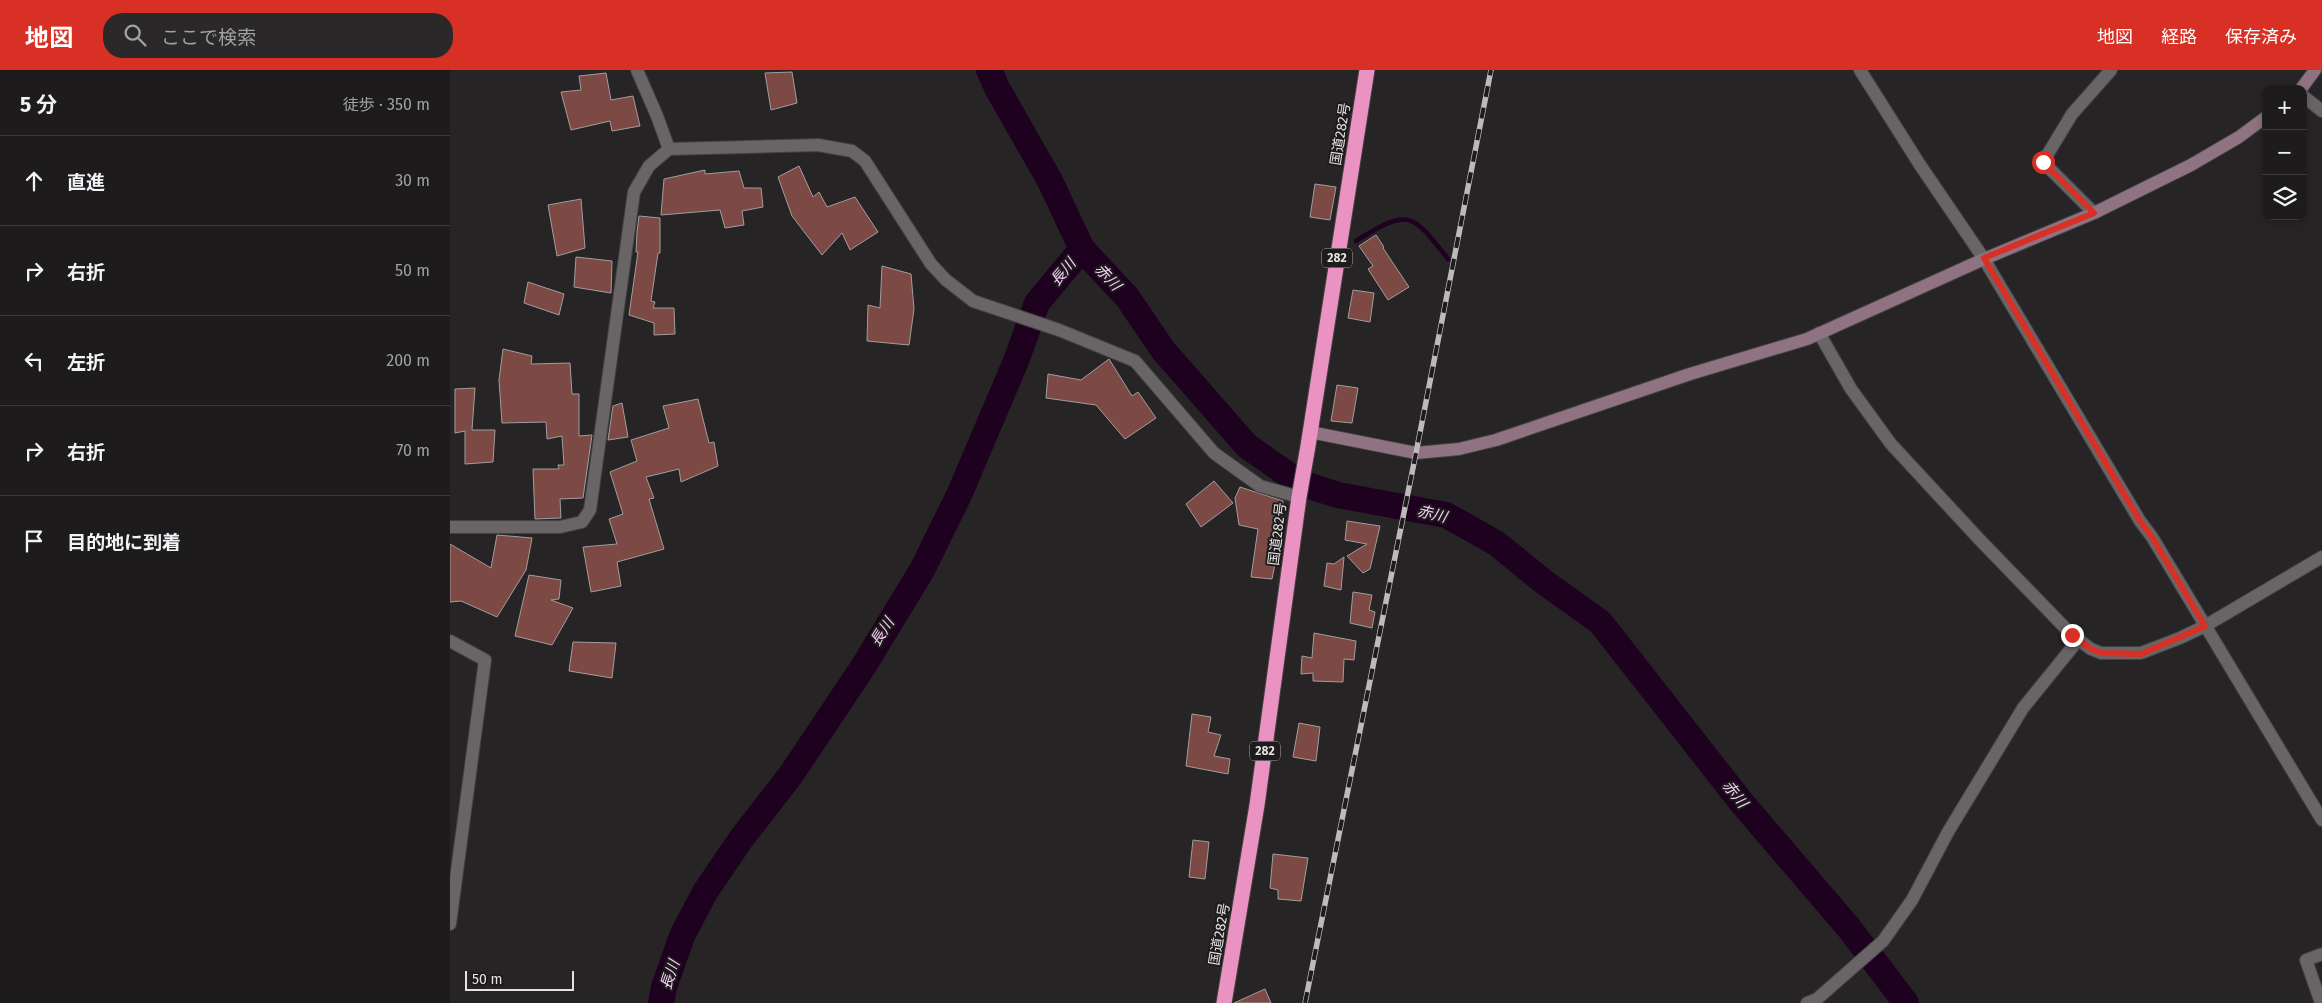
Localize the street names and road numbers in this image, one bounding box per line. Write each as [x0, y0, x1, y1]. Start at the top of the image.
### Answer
street label: 国道282号 [1327, 101, 1354, 167]
road number: 282 [1322, 248, 1352, 268]
street label: 国道282号 [1265, 502, 1290, 567]
road number: 282 [1250, 741, 1280, 760]
street label: 国道282号 [1206, 901, 1233, 967]

